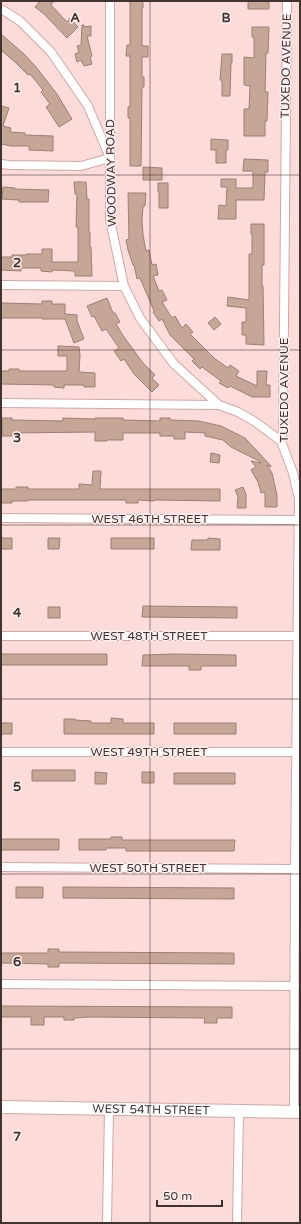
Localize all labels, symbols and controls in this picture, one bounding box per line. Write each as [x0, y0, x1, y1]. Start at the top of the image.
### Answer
text: A [70, 10, 80, 26]
text: B [221, 10, 231, 26]
street label: TUXEDO AVENUE [278, 13, 294, 119]
text: 1 [13, 80, 21, 96]
street label: WOODWAY ROAD [103, 119, 119, 227]
text: 2 [13, 255, 21, 271]
street label: TUXEDO AVENUE [277, 337, 291, 442]
text: 3 [13, 430, 21, 446]
street label: WEST 46TH STREET [91, 512, 209, 526]
text: 4 [13, 605, 22, 621]
street label: WEST 48TH STREET [90, 629, 208, 643]
street label: WEST 49TH STREET [90, 745, 208, 759]
text: 5 [13, 779, 21, 795]
street label: WEST 50TH STREET [89, 861, 207, 875]
text: 6 [13, 954, 21, 970]
street label: WEST 54TH STREET [92, 1102, 210, 1117]
text: 7 [13, 1129, 21, 1145]
scale bar [157, 1182, 222, 1208]
text: 50 m [163, 1189, 192, 1203]

